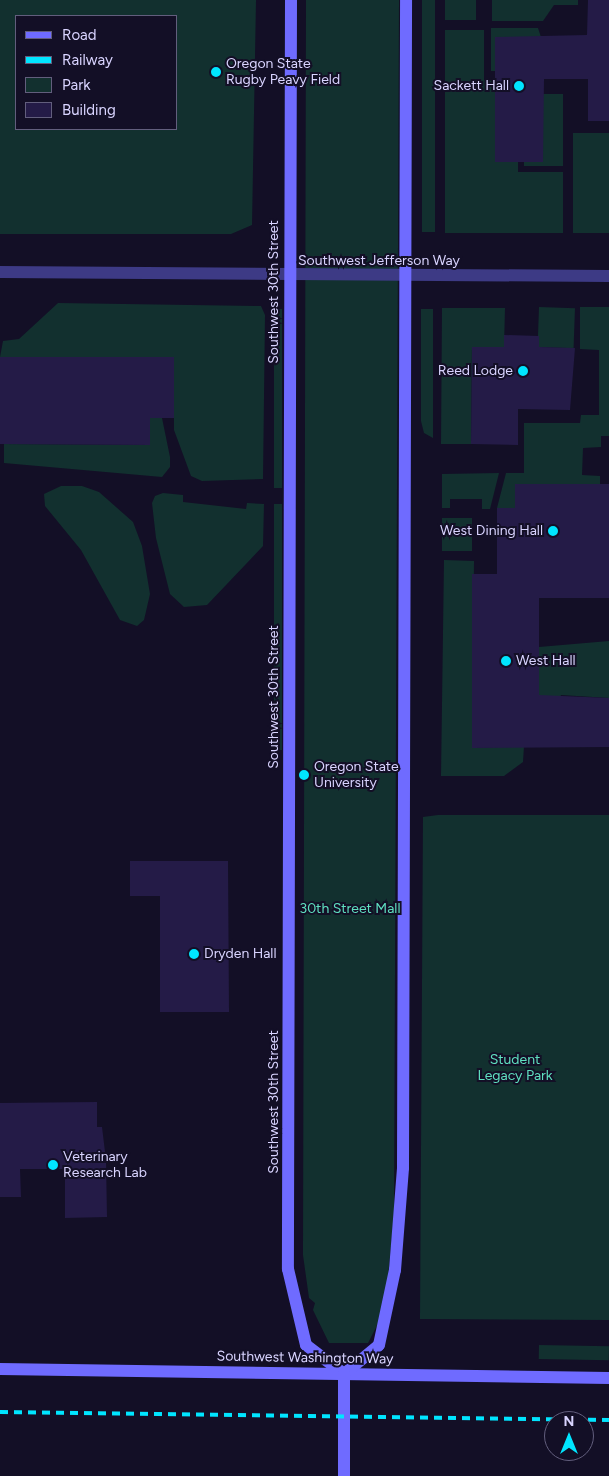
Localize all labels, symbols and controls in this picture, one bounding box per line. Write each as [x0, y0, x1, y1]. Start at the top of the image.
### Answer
legend [15, 15, 178, 130]
text: Road [62, 26, 97, 44]
text: Railway [62, 51, 113, 69]
place label: Oregon State Rugby Peavy Field [226, 56, 340, 88]
marker: Oregon State Rugby Peavy Field [210, 66, 222, 78]
text: Park [62, 76, 91, 94]
place label: Sackett Hall [434, 78, 509, 94]
marker: Sackett Hall [513, 80, 525, 92]
text: Building [62, 101, 116, 119]
street label: Southwest 30th Street [266, 220, 282, 364]
street label: Southwest Jefferson Way [298, 253, 460, 269]
place label: Reed Lodge [438, 363, 513, 379]
marker: Reed Lodge [517, 365, 529, 377]
place label: West Dining Hall [440, 523, 543, 539]
marker: West Dining Hall [547, 525, 559, 537]
street label: Southwest 30th Street [266, 625, 282, 769]
place label: West Hall [516, 653, 576, 669]
marker: West Hall [500, 655, 512, 667]
place label: Oregon State University [314, 759, 399, 792]
marker: Oregon State University [298, 769, 310, 781]
park label: 30th Street Mall [300, 901, 400, 917]
place label: Dryden Hall [204, 946, 276, 962]
marker: Dryden Hall [188, 948, 200, 960]
street label: Southwest 30th Street [266, 1030, 282, 1174]
park label: Student Legacy Park [477, 1052, 553, 1084]
place label: Veterinary Research Lab [63, 1149, 147, 1182]
marker: Veterinary Research Lab [47, 1159, 59, 1171]
street label: Southwest Washington Way [216, 1348, 394, 1368]
north arrow [544, 1411, 594, 1461]
text: N [564, 1413, 574, 1430]

